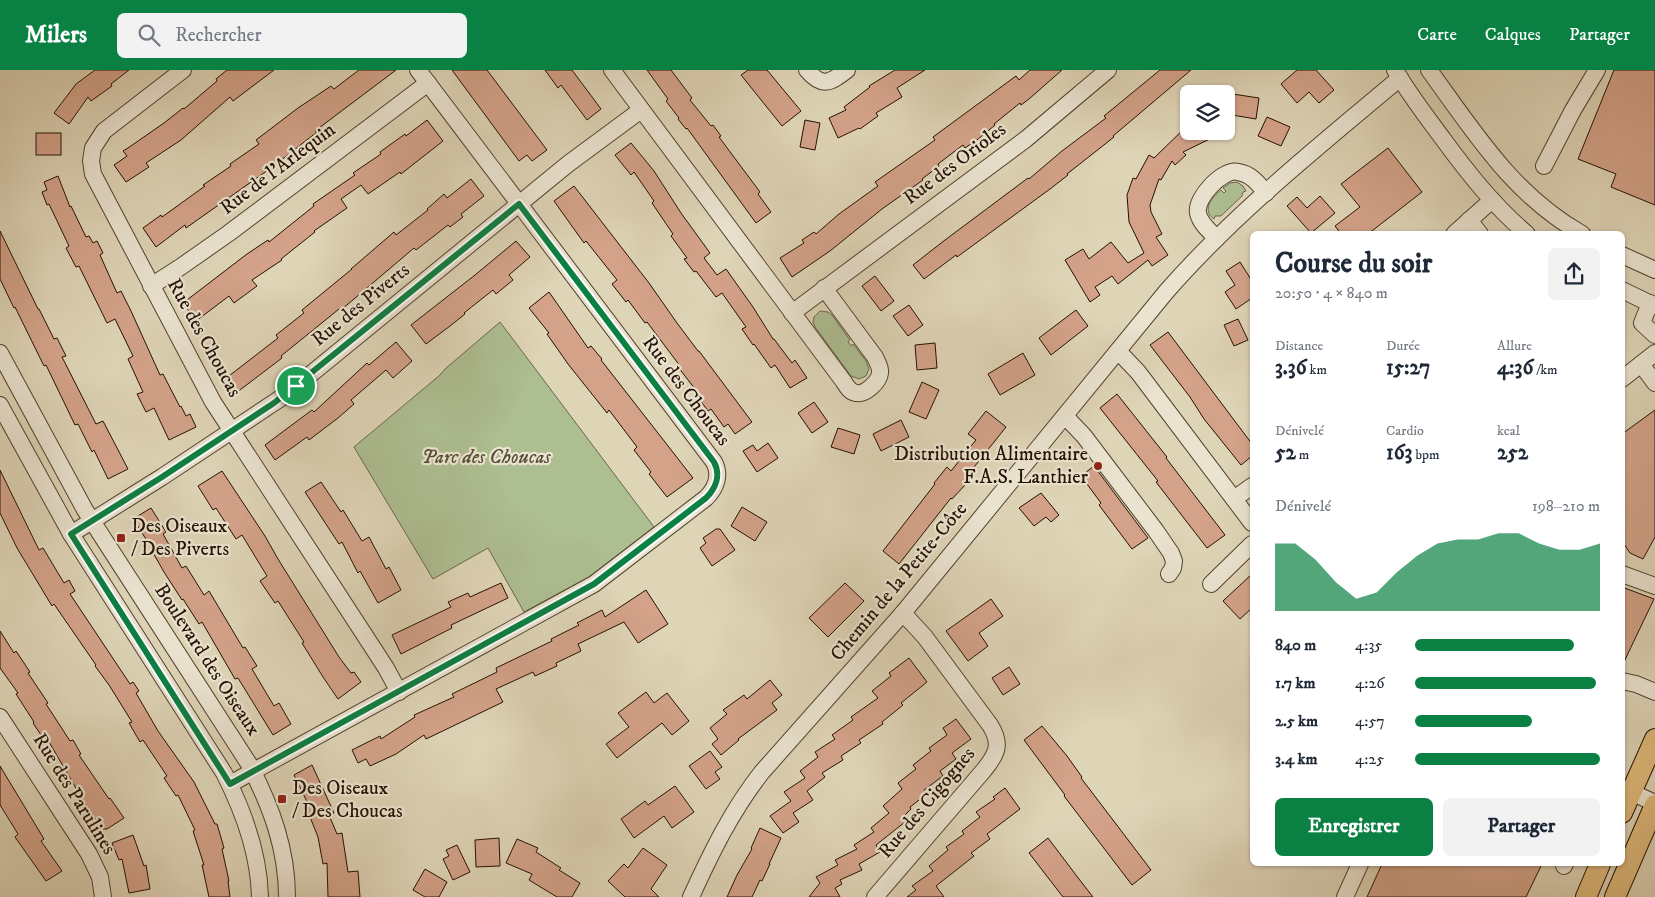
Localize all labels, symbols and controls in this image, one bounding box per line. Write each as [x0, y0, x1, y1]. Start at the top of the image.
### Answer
search box [117, 13, 467, 58]
text: Milers [25, 20, 87, 50]
icon: search [135, 21, 163, 49]
text: Rechercher [175, 24, 262, 47]
text: Carte [1417, 24, 1457, 46]
text: Calques [1485, 24, 1541, 46]
text: Partager [1569, 24, 1630, 46]
map controls [1180, 85, 1235, 140]
button: layers [1180, 85, 1235, 140]
street label: Rue de l'Arlequin [215, 117, 341, 221]
street label: Rue des Orioles [899, 117, 1012, 211]
text: Course du soir [1275, 246, 1432, 281]
button: share [1548, 248, 1600, 300]
street label: Rue des Piverts [307, 258, 415, 352]
street label: Rue des Choucas [161, 274, 247, 402]
text: 20:50 · 4 × 840 m [1275, 283, 1388, 303]
street label: Rue des Choucas [636, 331, 736, 451]
text: Distance [1275, 337, 1323, 355]
text: Durée [1386, 337, 1420, 355]
text: Allure [1497, 337, 1532, 355]
text: 3.36 [1275, 355, 1307, 381]
text: 15:27 [1386, 355, 1430, 381]
text: 4:36 [1497, 355, 1533, 381]
text: km [1307, 361, 1327, 379]
text: /km [1533, 361, 1558, 379]
pin [275, 365, 317, 407]
icon: arrive [282, 372, 310, 400]
text: Dénivelé [1275, 422, 1324, 440]
text: Cardio [1386, 422, 1424, 440]
text: kcal [1497, 422, 1520, 440]
text: 52 [1275, 440, 1296, 466]
text: 163 [1386, 440, 1412, 466]
text: 252 [1497, 440, 1528, 466]
place label: Distribution Alimentaire F.A.S. Lanthier [894, 442, 1089, 490]
park label: Parc des Choucas [421, 445, 552, 470]
text: m [1296, 446, 1309, 464]
text: bpm [1412, 446, 1440, 464]
marker: Distribution Alimentaire F.A.S. Lanthier [1092, 460, 1104, 472]
text: Dénivelé [1275, 496, 1331, 516]
text: 198–210 m [1532, 496, 1600, 516]
street label: Chemin de la Petite-Côte [825, 497, 973, 667]
place label: Des Oiseaux / Des Piverts [131, 514, 230, 562]
marker: Des Oiseaux / Des Piverts [115, 532, 127, 544]
street label: Boulevard des Oiseaux [148, 579, 266, 741]
text: 840 m [1275, 635, 1316, 655]
text: 4:35 [1355, 635, 1382, 655]
text: 1.7 km [1275, 673, 1316, 693]
text: 4:26 [1355, 673, 1385, 693]
text: 2.5 km [1275, 711, 1318, 731]
text: 4:57 [1355, 711, 1385, 731]
street label: Rue des Parulines [27, 729, 121, 860]
street label: Rue des Cigognes [873, 742, 981, 864]
text: 3.4 km [1275, 749, 1318, 769]
text: 4:25 [1355, 749, 1384, 769]
place label: Des Oiseaux / Des Choucas [292, 776, 403, 824]
marker: Des Oiseaux / Des Choucas [276, 793, 288, 805]
button: Enregistrer [1275, 798, 1433, 856]
button: Partager [1443, 798, 1600, 856]

